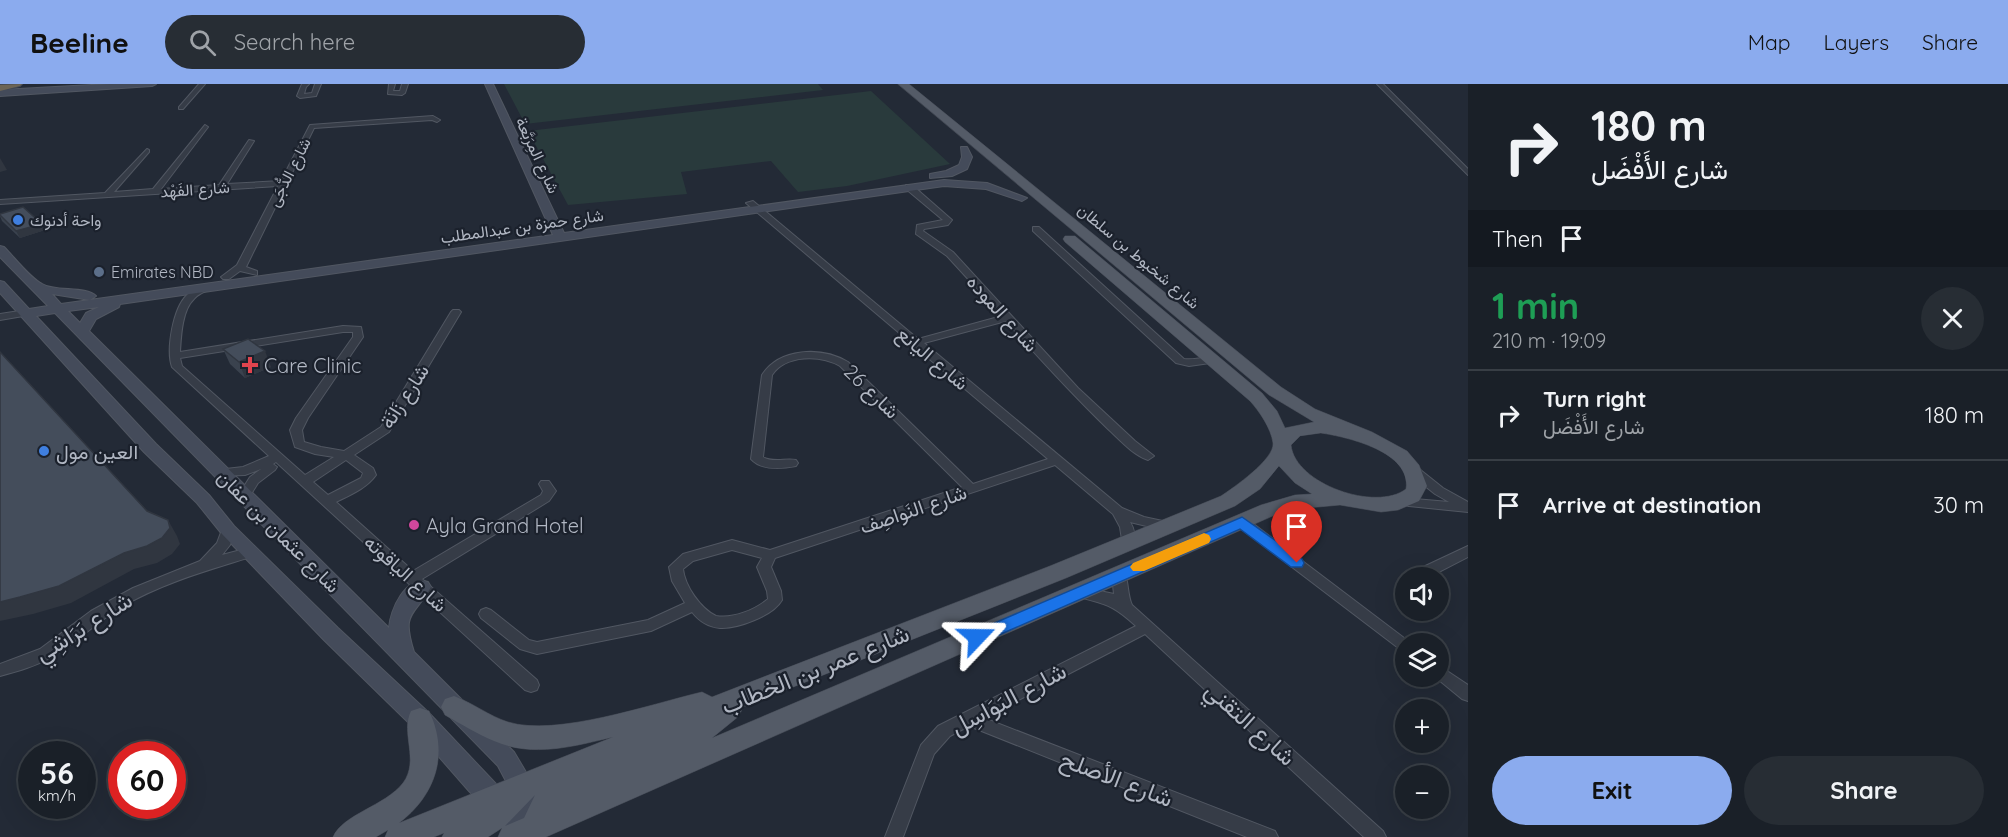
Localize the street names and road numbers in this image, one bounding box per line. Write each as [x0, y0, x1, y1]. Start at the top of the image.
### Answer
street label: شارع المِرَبَّعة [510, 114, 564, 197]
street label: شارع الدُّجَى [263, 134, 317, 211]
street label: شارع الفَهْد [160, 177, 230, 203]
street label: شارع شخبوط بن سلطان [1073, 199, 1204, 314]
street label: شارع حمزة بن عبدالمطلب [439, 205, 605, 249]
street label: شارع الموده [960, 269, 1044, 358]
street label: شارع اليانع [891, 321, 974, 397]
street label: شارع زَانَة [374, 359, 436, 434]
street label: شارع 26 [838, 359, 905, 425]
street label: شارع عثمان بن عفان [211, 464, 346, 599]
street label: شارع النَواصِف [856, 479, 971, 541]
street label: شارع الياقوته [358, 529, 453, 618]
street label: شارع بَرَاشِي [29, 584, 140, 672]
street label: شارع عمر بن الخطاب [717, 618, 914, 722]
street label: شارع البَوَاسِل [945, 655, 1072, 743]
street label: شارع التقني [1196, 674, 1303, 775]
street label: شارع الأصلح [1055, 743, 1178, 816]

